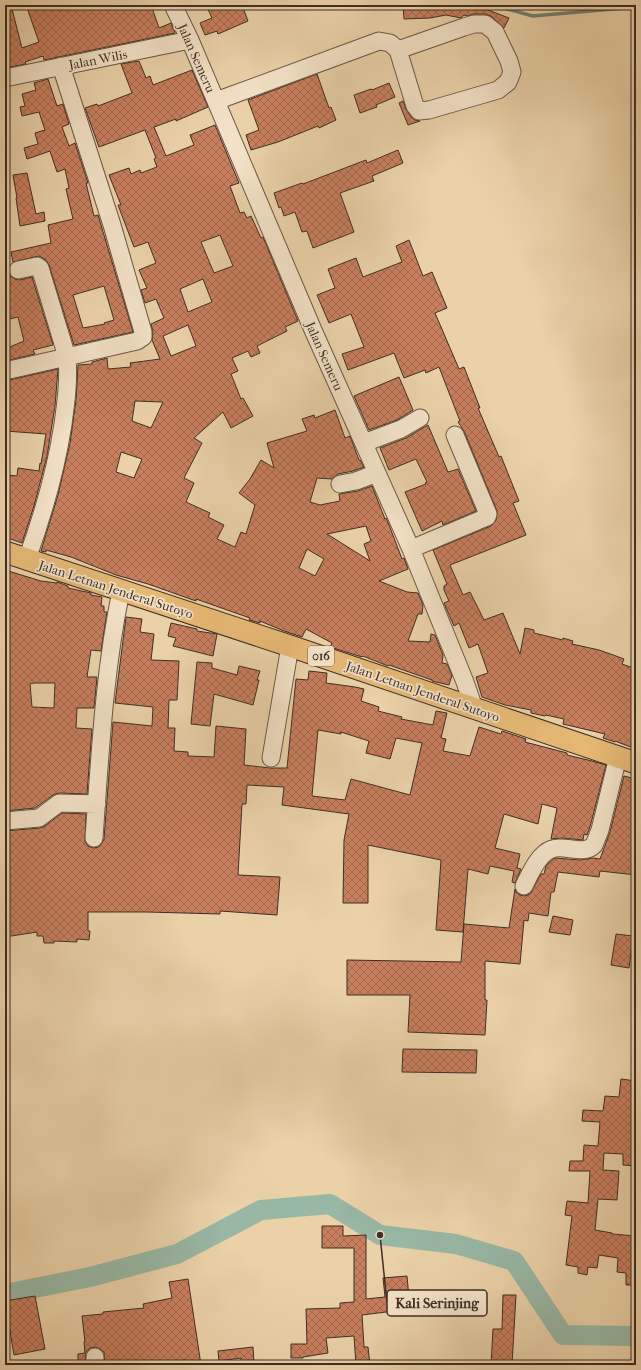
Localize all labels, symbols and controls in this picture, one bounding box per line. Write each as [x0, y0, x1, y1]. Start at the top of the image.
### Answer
street label: Jalan Semeru [174, 21, 219, 96]
street label: Jalan Wilis [67, 46, 129, 73]
street label: Jalan Semeru [302, 319, 347, 394]
street label: Jalan Letnan Jenderal Sutoyo [36, 557, 195, 622]
road number: 016 [308, 646, 334, 666]
street label: Jalan Letnan Jenderal Sutoyo [343, 658, 502, 725]
callout: Kali Serinjing [387, 1290, 487, 1316]
text: Kali Serinjing [395, 1295, 479, 1312]

